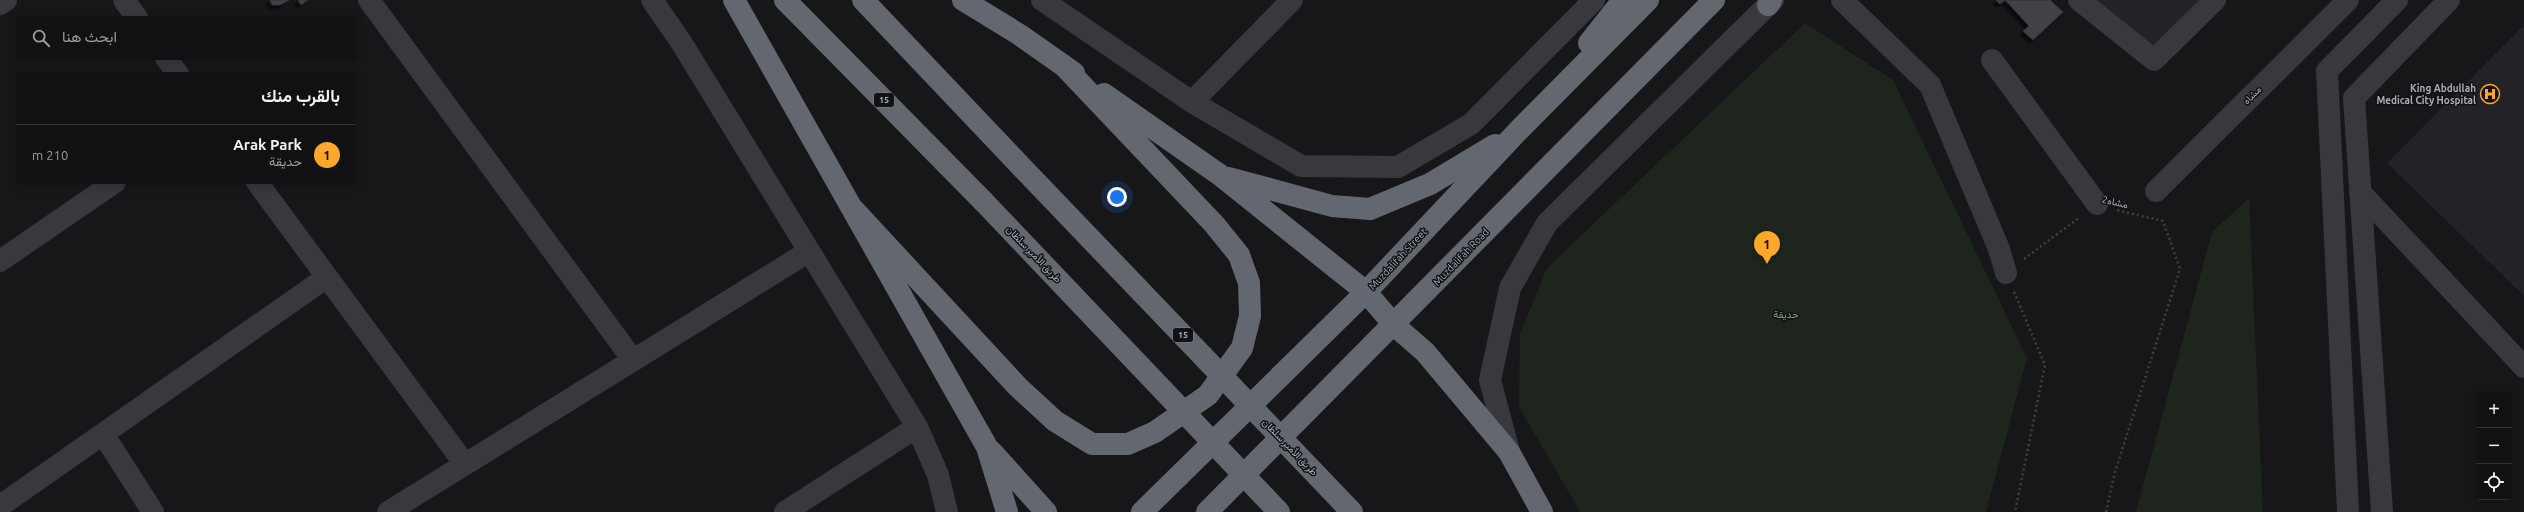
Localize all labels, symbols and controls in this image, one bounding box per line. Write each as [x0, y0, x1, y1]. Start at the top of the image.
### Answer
search box [16, 16, 356, 60]
icon: search [30, 27, 52, 49]
text: ابحث هنا [62, 28, 117, 45]
place label: King Abdullah Medical City Hospital [2376, 83, 2476, 106]
hospital icon: King Abdullah Medical City Hospital [2479, 83, 2501, 105]
street label: مشاه [2241, 84, 2263, 106]
text: بالقرب منك [261, 86, 340, 105]
road number: 15 [874, 93, 894, 107]
text: Arak Park [233, 136, 302, 153]
text: 210 m [32, 148, 68, 162]
text: 1 [323, 148, 331, 162]
text: حديقة [269, 154, 302, 168]
your location [1107, 187, 1127, 207]
street label: مشاه2 [2101, 194, 2129, 210]
street label: طريق الأمير سلطان [1004, 224, 1064, 286]
street label: Muzdalifah Street [1367, 226, 1429, 292]
street label: Muzdalifah Road [1431, 226, 1491, 288]
pin: 1 [1754, 231, 1780, 264]
park label: حديقة [1773, 309, 1799, 321]
road number: 15 [1173, 328, 1193, 342]
map controls [2476, 392, 2512, 500]
button: + [2476, 392, 2512, 428]
street label: طريق الأمير سلطان [1260, 417, 1320, 479]
button: − [2476, 428, 2512, 464]
button: locate [2476, 464, 2512, 500]

